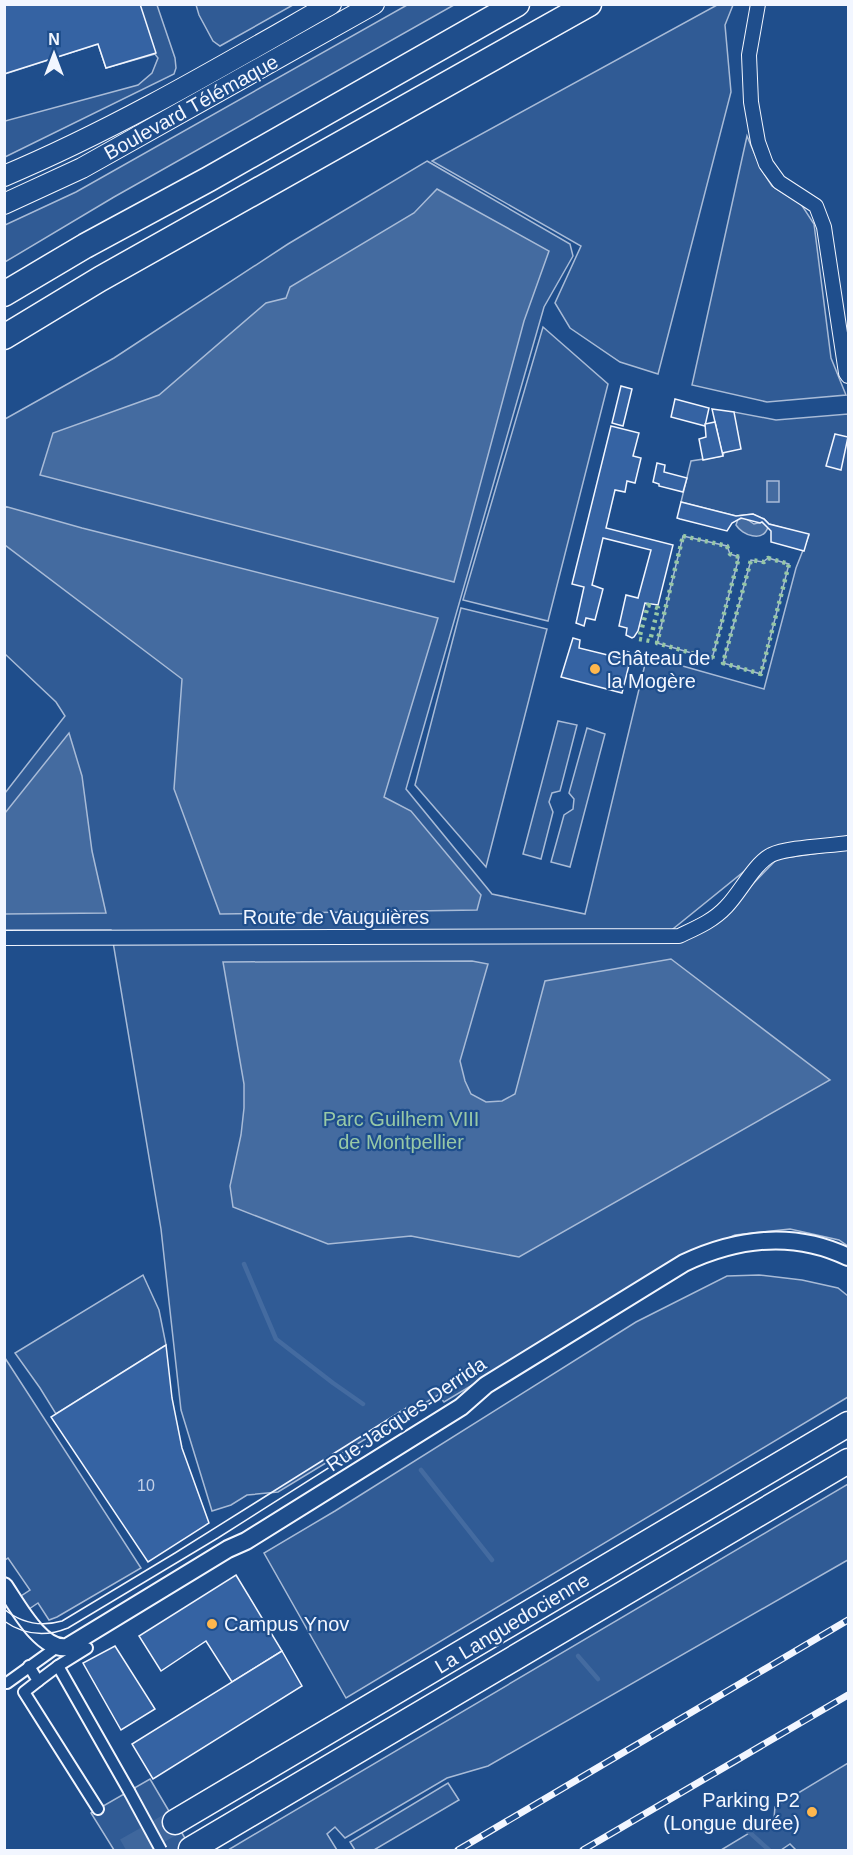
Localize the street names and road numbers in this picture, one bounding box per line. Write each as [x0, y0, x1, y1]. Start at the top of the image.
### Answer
street label: Boulevard Télémaque [100, 50, 282, 164]
street label: Route de Vauguières [243, 906, 429, 928]
street label: Rue Jacques Derrida [322, 1352, 491, 1476]
street label: La Languedocienne [431, 1568, 593, 1678]

